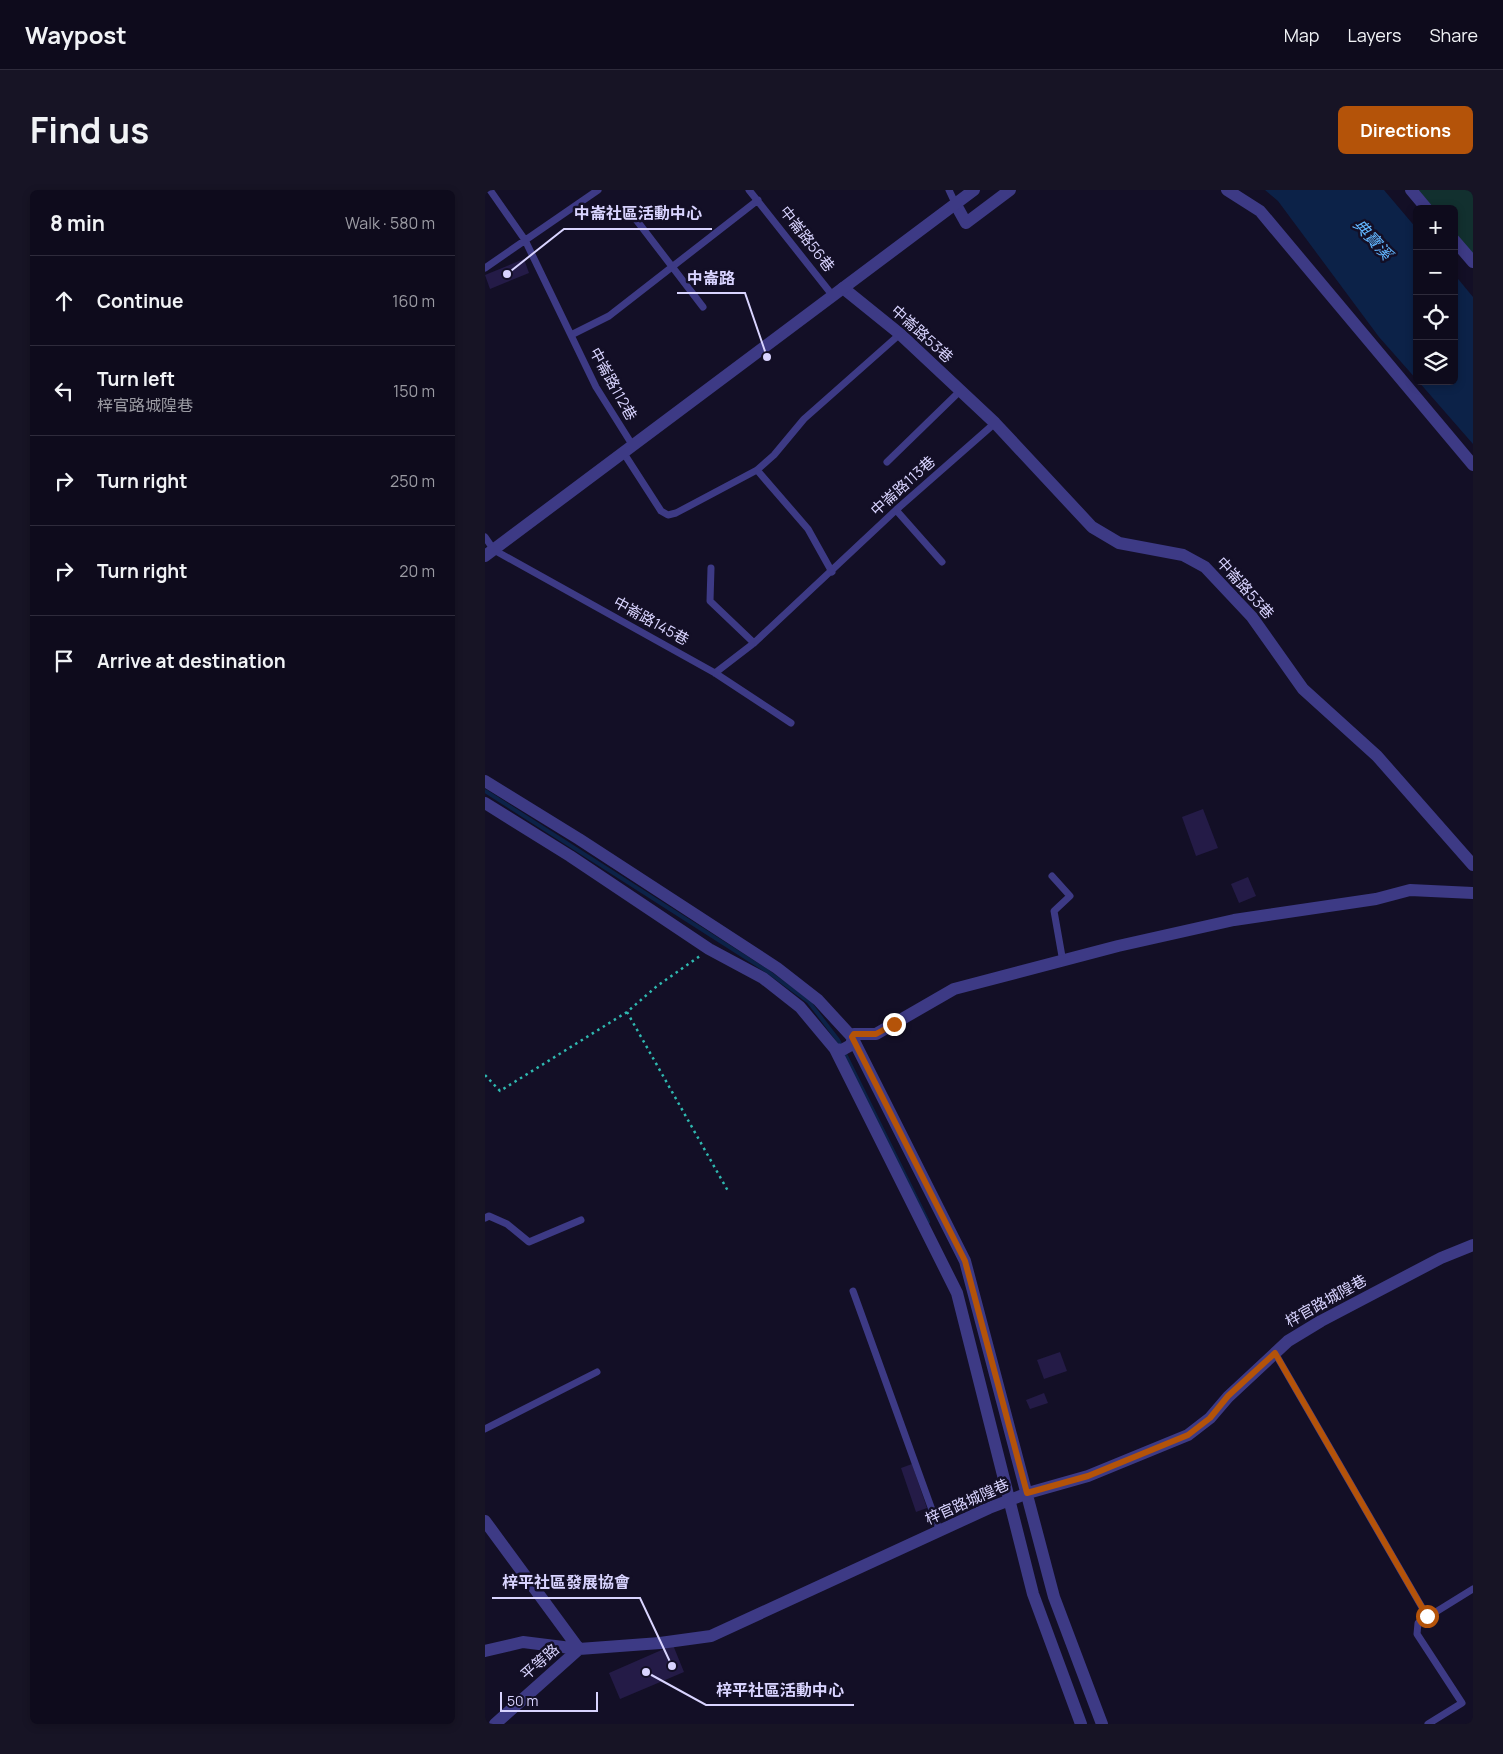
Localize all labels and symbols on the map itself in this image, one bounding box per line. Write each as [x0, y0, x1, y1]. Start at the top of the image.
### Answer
callout: 中崙社區活動中心 [564, 198, 712, 229]
text: 中崙社區活動中心 [574, 202, 702, 224]
street label: 中崙路56巷 [775, 202, 840, 276]
water label: 典寶溪 [1349, 214, 1399, 266]
callout: 中崙路 [677, 262, 745, 293]
text: 中崙路 [687, 267, 735, 289]
street label: 中崙路53巷 [887, 300, 958, 367]
street label: 中崙路112巷 [585, 344, 642, 424]
street label: 中崙路113巷 [866, 451, 939, 520]
street label: 中崙路53巷 [1212, 552, 1279, 623]
street label: 中崙路145巷 [610, 591, 693, 650]
route end [883, 1013, 906, 1036]
street label: 梓官路城隍巷 [1281, 1270, 1370, 1332]
street label: 梓官路城隍巷 [921, 1474, 1012, 1529]
callout: 梓平社區發展協會 [492, 1567, 640, 1598]
text: 梓平社區發展協會 [502, 1571, 630, 1593]
route start [1416, 1605, 1439, 1628]
street label: 平等路 [516, 1639, 563, 1684]
callout: 梓平社區活動中心 [706, 1674, 854, 1705]
text: 梓平社區活動中心 [716, 1679, 844, 1701]
scale bar [500, 1689, 597, 1712]

